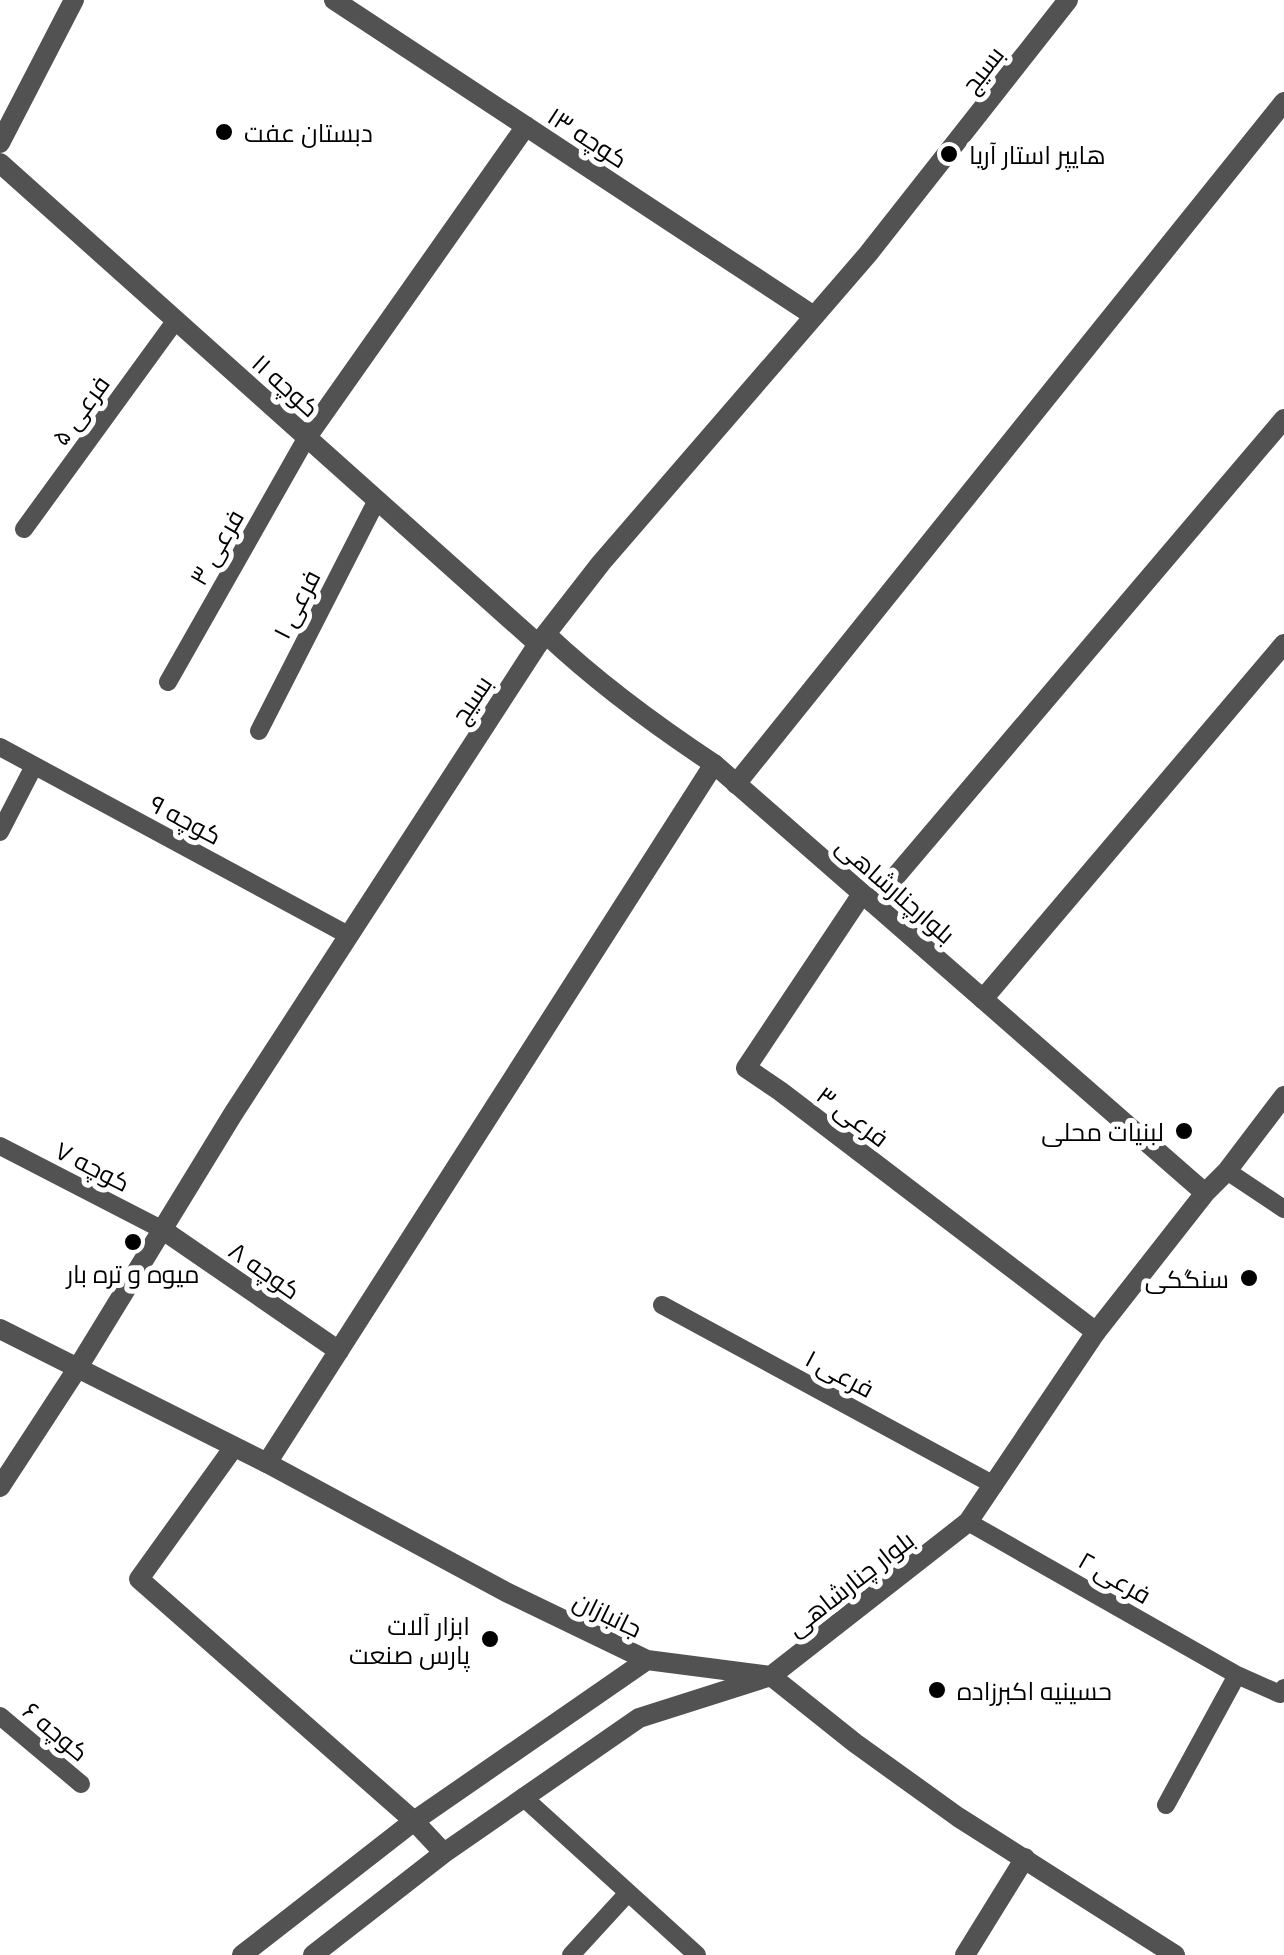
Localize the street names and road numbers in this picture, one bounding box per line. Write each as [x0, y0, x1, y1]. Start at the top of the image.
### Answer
street label: بسیج [953, 39, 1012, 100]
street label: کوچه ۱۳ [541, 99, 634, 176]
street label: کوچه ۱۱ [245, 346, 327, 425]
street label: فرعی ۵ [43, 368, 117, 452]
street label: فرعی ۳ [181, 503, 251, 591]
street label: فرعی ۱ [265, 564, 327, 644]
street label: بسیج [443, 669, 500, 730]
street label: کوچه ۹ [144, 786, 228, 853]
street label: بلوارچنارشاهی [829, 829, 962, 952]
street label: فرعی ۳ [810, 1078, 896, 1154]
street label: کوچه ۷ [49, 1133, 136, 1200]
street label: کوچه ۸ [222, 1234, 307, 1307]
street label: فرعی ۱ [800, 1341, 880, 1405]
street label: بلوار چنارشاهی [779, 1523, 921, 1644]
street label: فرعی ۲ [1073, 1543, 1157, 1611]
street label: جانبازان [568, 1583, 648, 1645]
street label: کوچه ۶ [16, 1694, 96, 1769]

